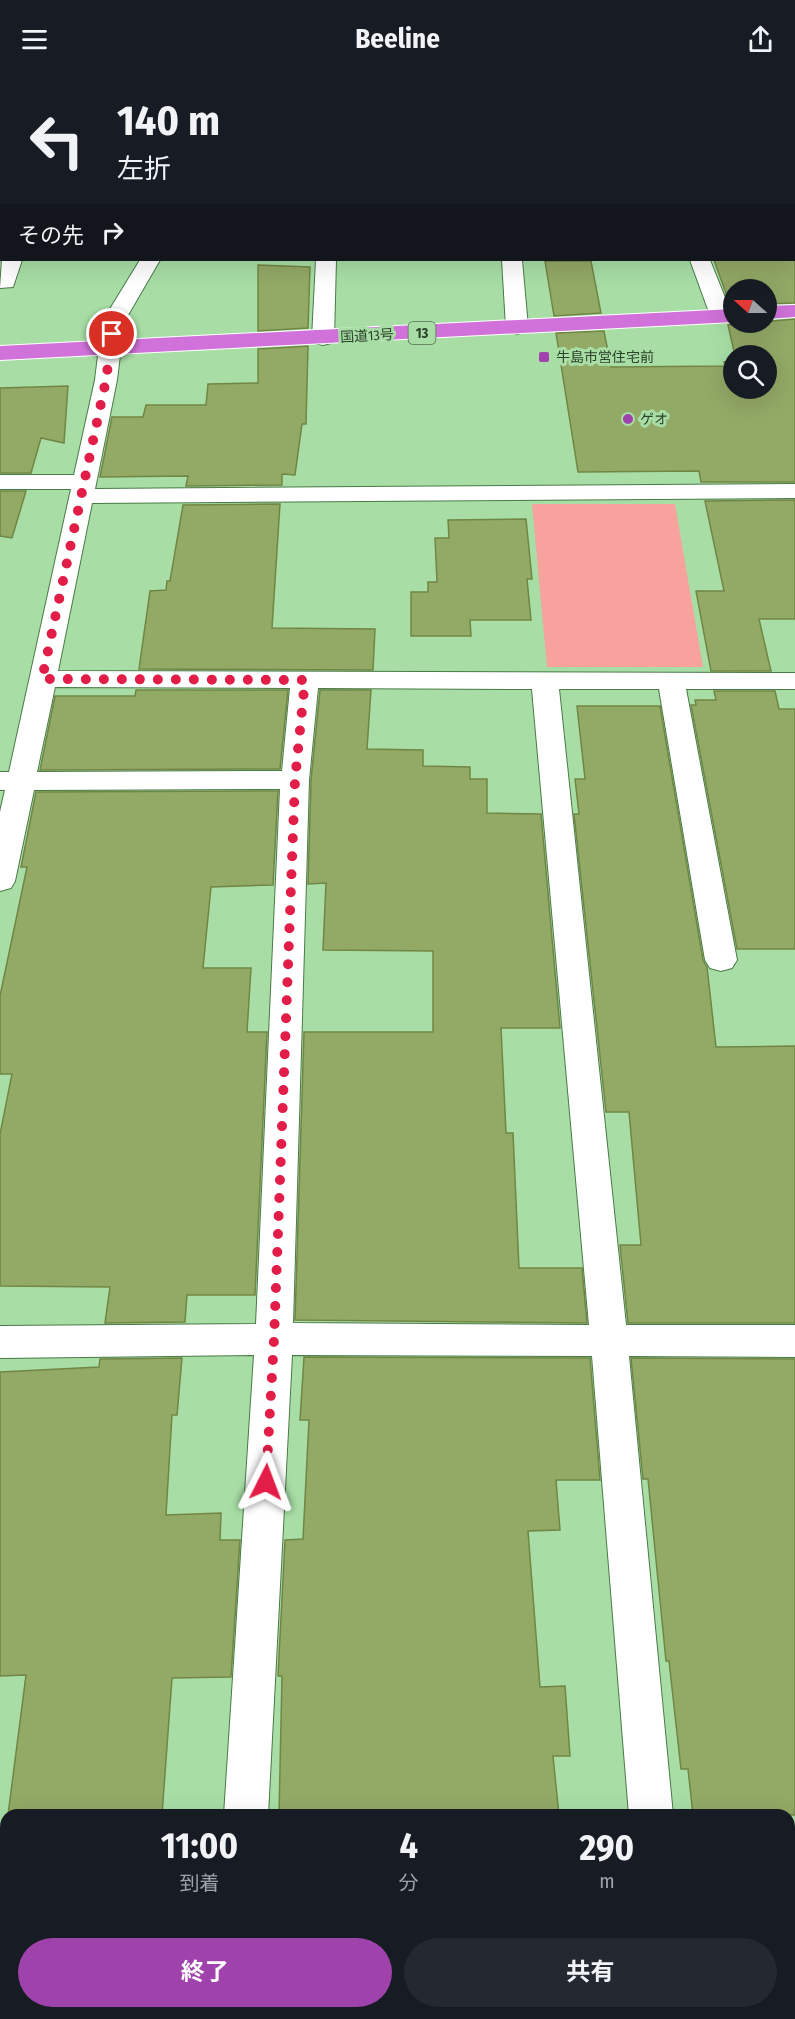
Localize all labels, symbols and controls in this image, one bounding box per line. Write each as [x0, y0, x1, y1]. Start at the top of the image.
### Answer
icon: menu [18, 23, 51, 56]
text: Beeline [355, 23, 440, 55]
icon: share [744, 23, 777, 56]
text: 140 m [117, 96, 220, 146]
icon: left [18, 102, 96, 180]
text: 左折 [117, 153, 171, 185]
icon: right [96, 216, 129, 249]
text: その先 [18, 222, 84, 249]
north arrow [723, 279, 777, 333]
map controls [723, 279, 777, 399]
pin [86, 308, 137, 359]
icon: arrive [95, 317, 128, 350]
road number: 13 [408, 322, 436, 344]
street label: 国道13号 [340, 326, 394, 346]
button: search [723, 345, 777, 399]
place label: 牛島市営住宅前 [556, 349, 654, 366]
marker: 牛島市営住宅前 [537, 350, 551, 364]
place label: ゲオ [640, 411, 668, 428]
marker: ゲオ [621, 412, 635, 426]
position arrow [234, 1450, 298, 1514]
text: 11:00 [161, 1824, 238, 1868]
text: 4 [400, 1824, 418, 1868]
text: 290 [579, 1826, 634, 1870]
text: m [599, 1869, 615, 1893]
text: 到着 [179, 1871, 219, 1895]
text: 分 [399, 1871, 419, 1895]
button: 終了 [18, 1938, 392, 2007]
button: 共有 [404, 1938, 777, 2007]

